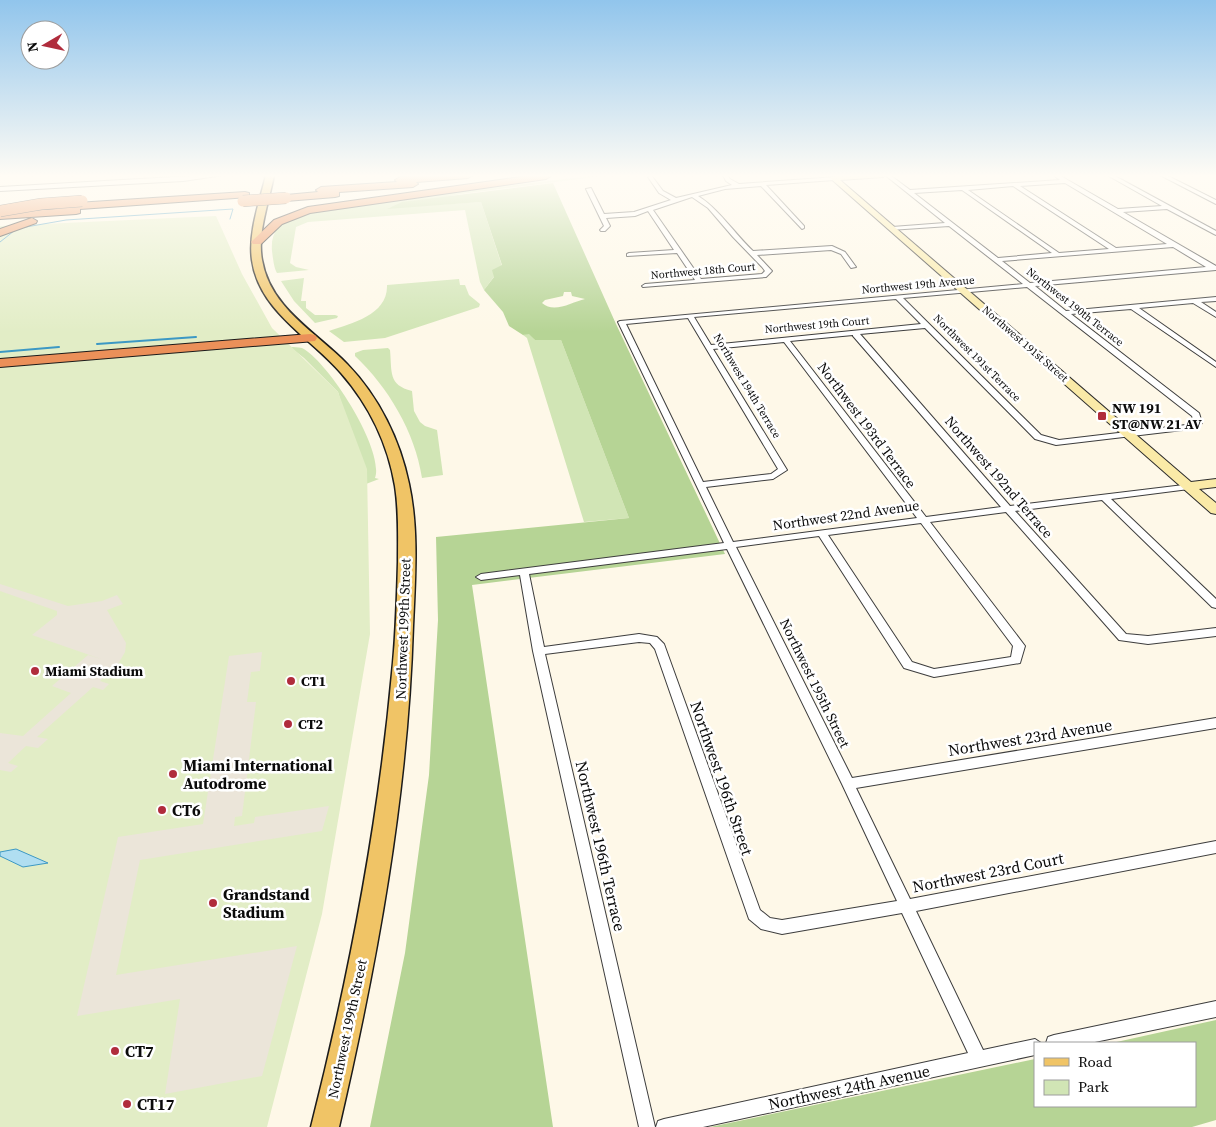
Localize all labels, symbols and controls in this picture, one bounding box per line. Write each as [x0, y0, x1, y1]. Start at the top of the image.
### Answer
north arrow [20, 20, 70, 70]
text: N [21, 40, 43, 54]
street label: Northwest 18th Court [650, 259, 756, 283]
street label: Northwest 190th Terrace [1023, 264, 1127, 350]
street label: Northwest 19th Avenue [861, 273, 975, 297]
street label: Northwest 191st Street [979, 302, 1071, 386]
street label: Northwest 191st Terrace [930, 311, 1024, 405]
street label: Northwest 19th Court [764, 313, 870, 337]
street label: Northwest 194th Terrace [710, 331, 784, 441]
street label: Northwest 193rd Terrace [813, 358, 921, 492]
place label: NW 191 ST@NW 21 AV [1112, 398, 1203, 434]
marker: NW 191 ST@NW 21 AV [1096, 410, 1108, 422]
street label: Northwest 192nd Terrace [940, 412, 1058, 542]
street label: Northwest 22nd Avenue [772, 495, 920, 535]
street label: Northwest 199th Street [391, 558, 415, 700]
street label: Northwest 195th Street [775, 615, 855, 751]
place label: Miami Stadium [45, 661, 144, 681]
marker: Miami Stadium [29, 665, 41, 677]
place label: CT1 [301, 671, 326, 691]
marker: CT1 [285, 675, 297, 687]
street label: Northwest 196th Street [685, 698, 759, 859]
street label: Northwest 23rd Avenue [946, 713, 1114, 761]
place label: CT2 [298, 714, 324, 734]
marker: CT2 [282, 718, 294, 730]
place label: Miami International Autodrome [183, 754, 333, 794]
street label: Northwest 196th Terrace [571, 759, 631, 933]
marker: Miami International Autodrome [167, 768, 179, 780]
place label: CT6 [172, 799, 201, 821]
marker: CT6 [156, 804, 168, 816]
street label: Northwest 23rd Court [911, 846, 1066, 897]
place label: Grandstand Stadium [223, 883, 310, 923]
marker: Grandstand Stadium [207, 897, 219, 909]
street label: Northwest 199th Street [323, 957, 372, 1100]
place label: CT7 [125, 1040, 154, 1062]
legend [1034, 1042, 1196, 1107]
marker: CT7 [109, 1045, 121, 1057]
text: Road [1078, 1051, 1112, 1072]
street label: Northwest 24th Avenue [766, 1059, 932, 1115]
text: Park [1078, 1076, 1110, 1097]
place label: CT17 [137, 1093, 175, 1115]
marker: CT17 [121, 1098, 133, 1110]

